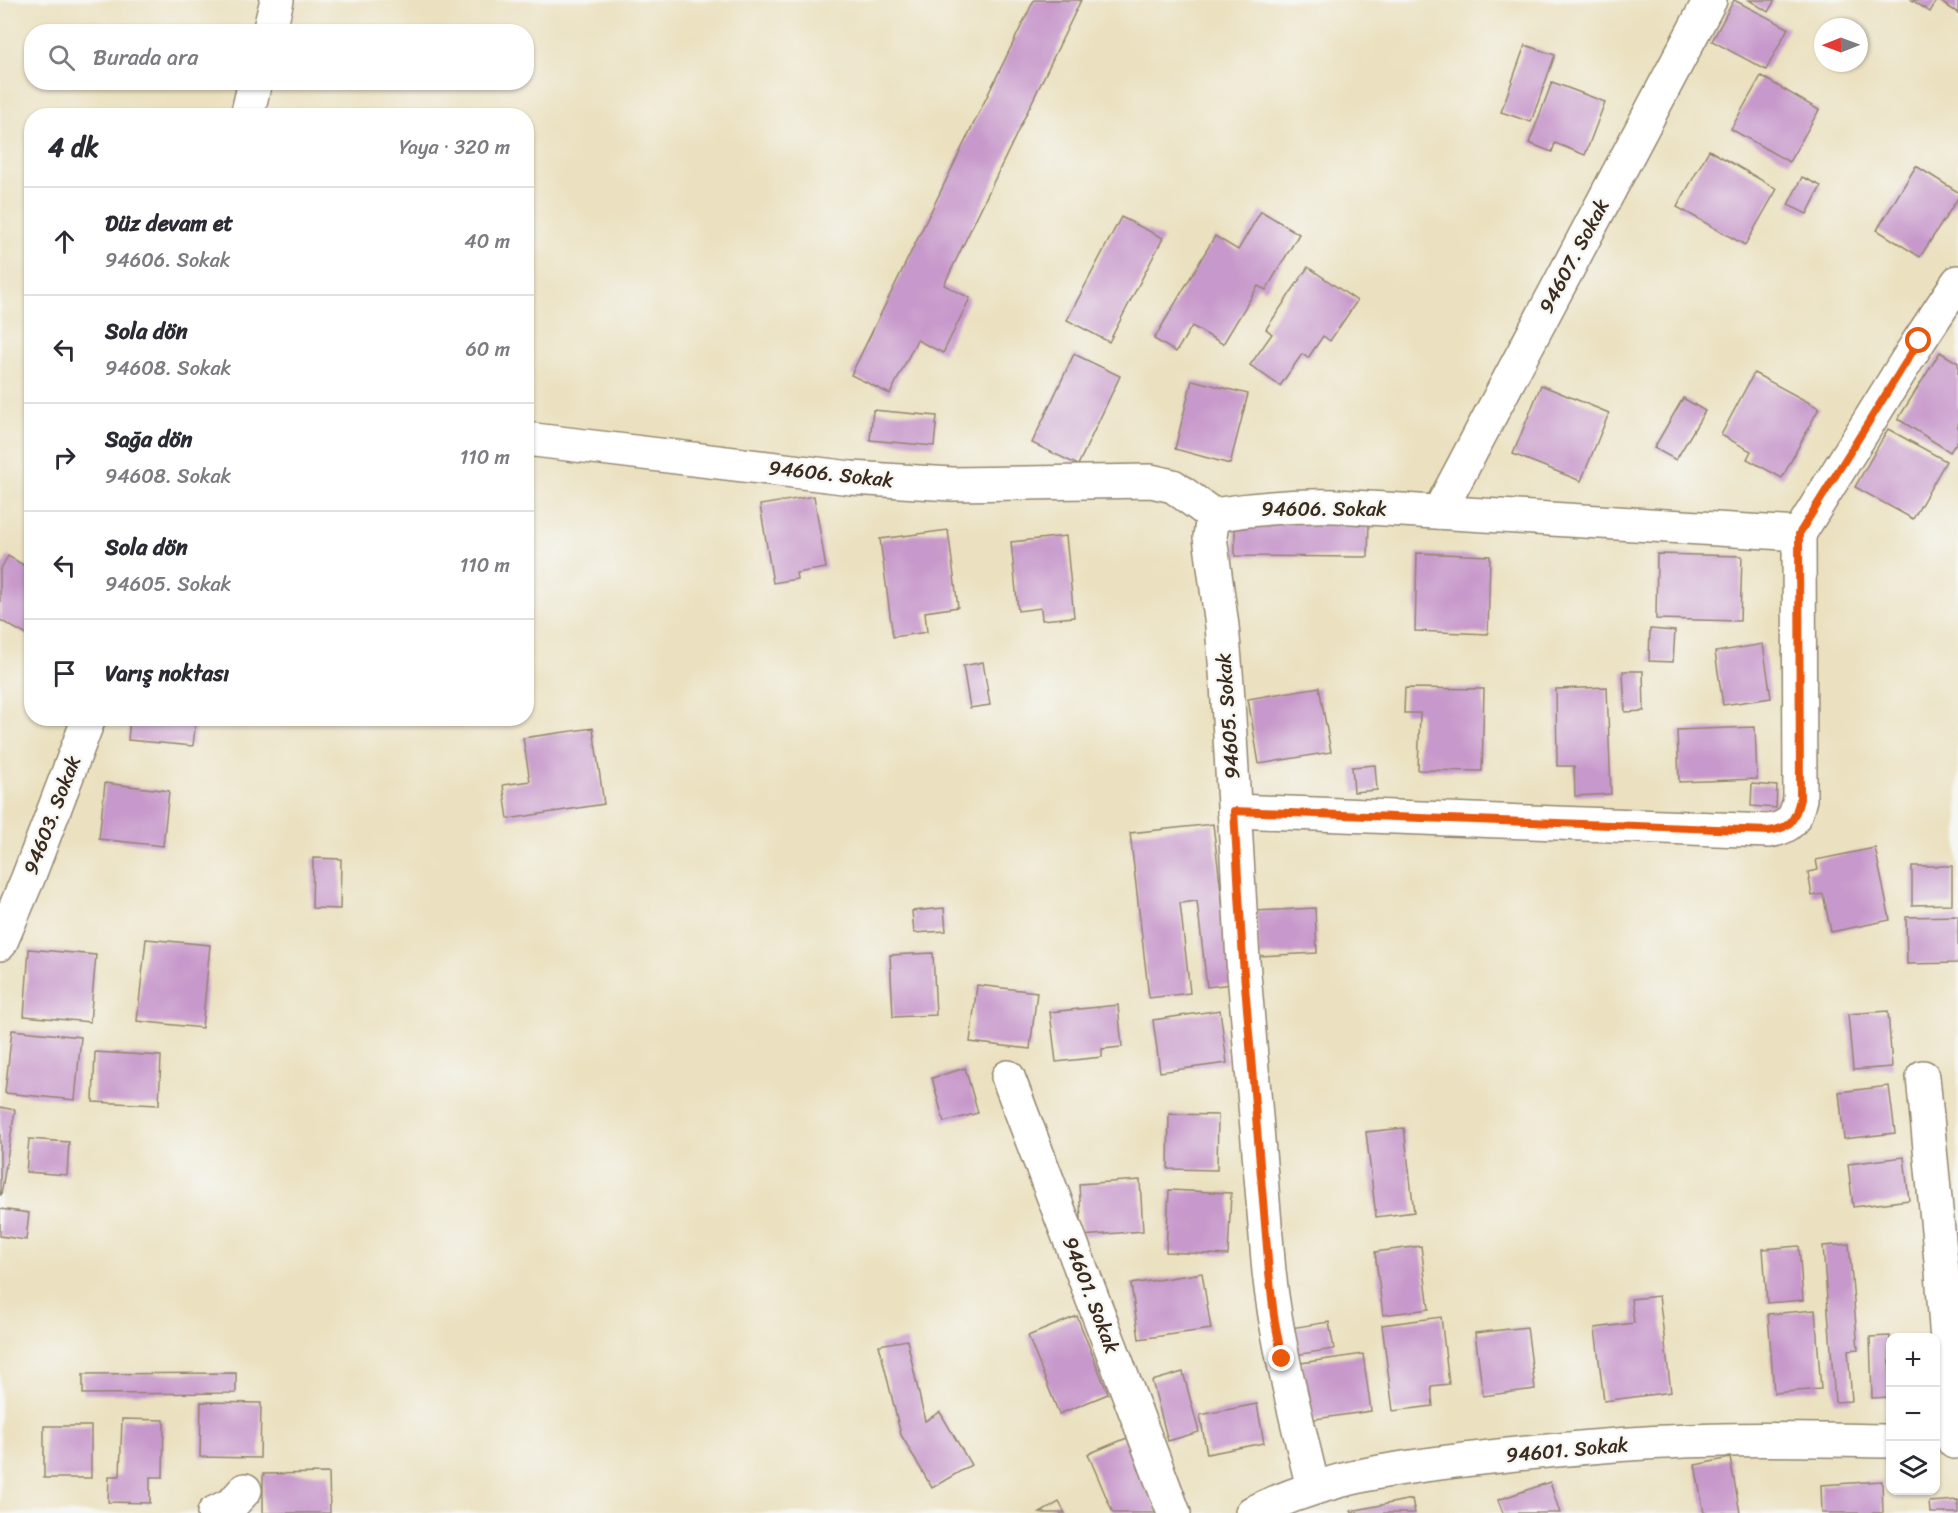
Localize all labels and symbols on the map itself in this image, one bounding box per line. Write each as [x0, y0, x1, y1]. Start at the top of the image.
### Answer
north arrow [1814, 18, 1868, 72]
street label: 94607. Sokak [1529, 192, 1619, 320]
route start [1905, 327, 1931, 353]
street label: 94606. Sokak [767, 450, 896, 498]
street label: 94606. Sokak [1261, 492, 1387, 527]
street label: 94605. Sokak [1206, 651, 1250, 780]
street label: 94603. Sokak [13, 750, 91, 880]
street label: 94601. Sokak [1053, 1231, 1129, 1359]
route end [1268, 1345, 1294, 1371]
street label: 94601. Sokak [1504, 1427, 1630, 1473]

